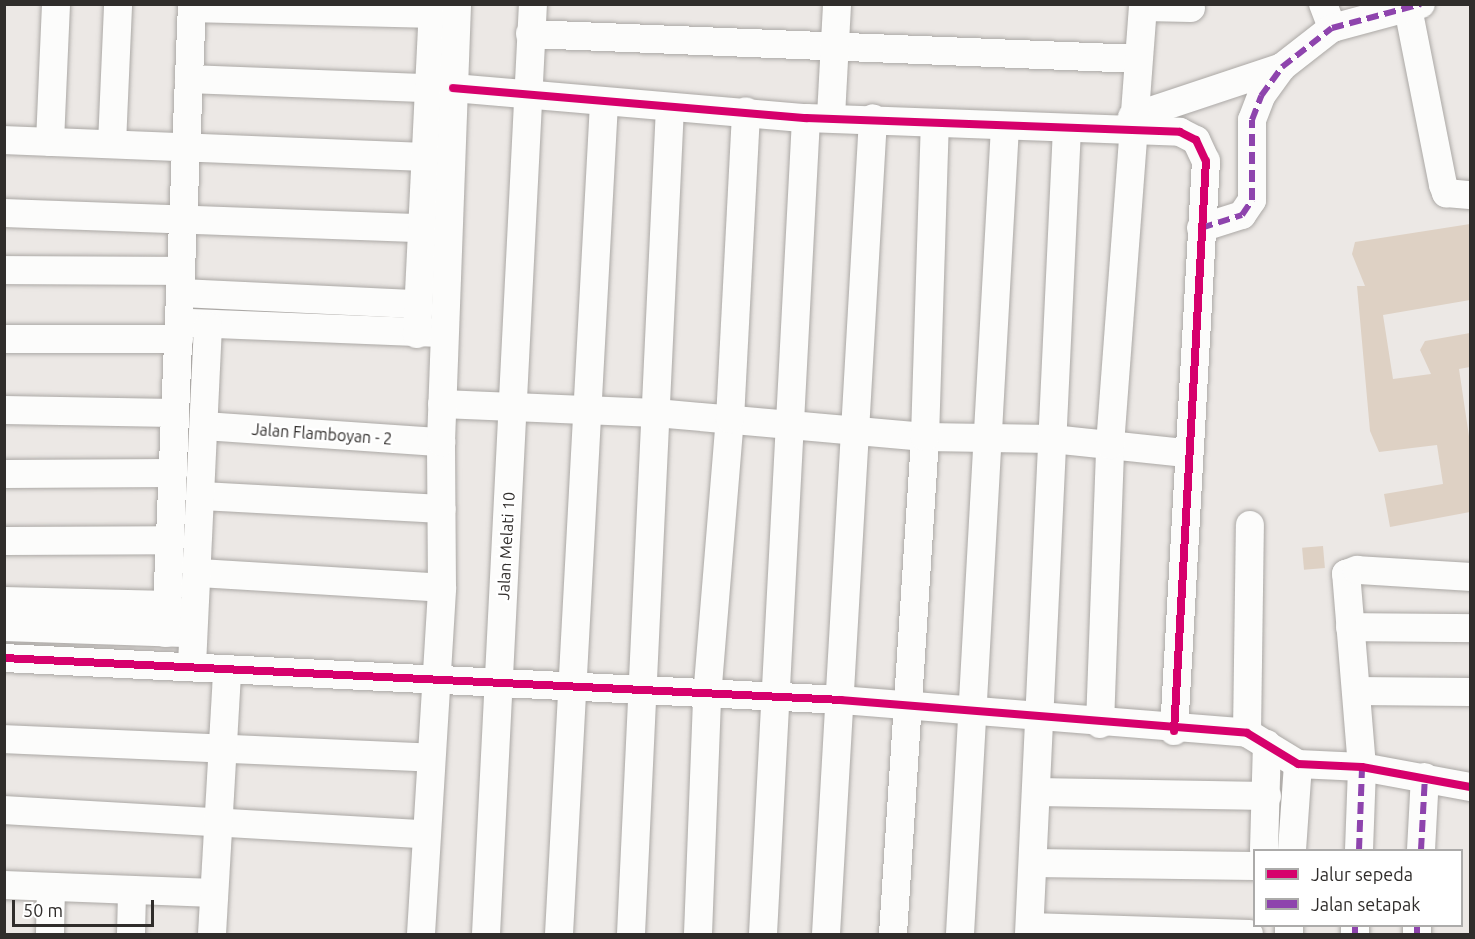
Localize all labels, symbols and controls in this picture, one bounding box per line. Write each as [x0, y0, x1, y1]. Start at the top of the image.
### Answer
street label: Jalan Flamboyan - 2 [251, 420, 393, 448]
street label: Jalan Melati 10 [494, 491, 518, 601]
legend [1253, 849, 1463, 927]
text: Jalur sepeda [1311, 864, 1413, 884]
scale bar [15, 888, 158, 926]
text: Jalan setapak [1311, 894, 1420, 914]
text: 50 m [23, 900, 63, 920]

